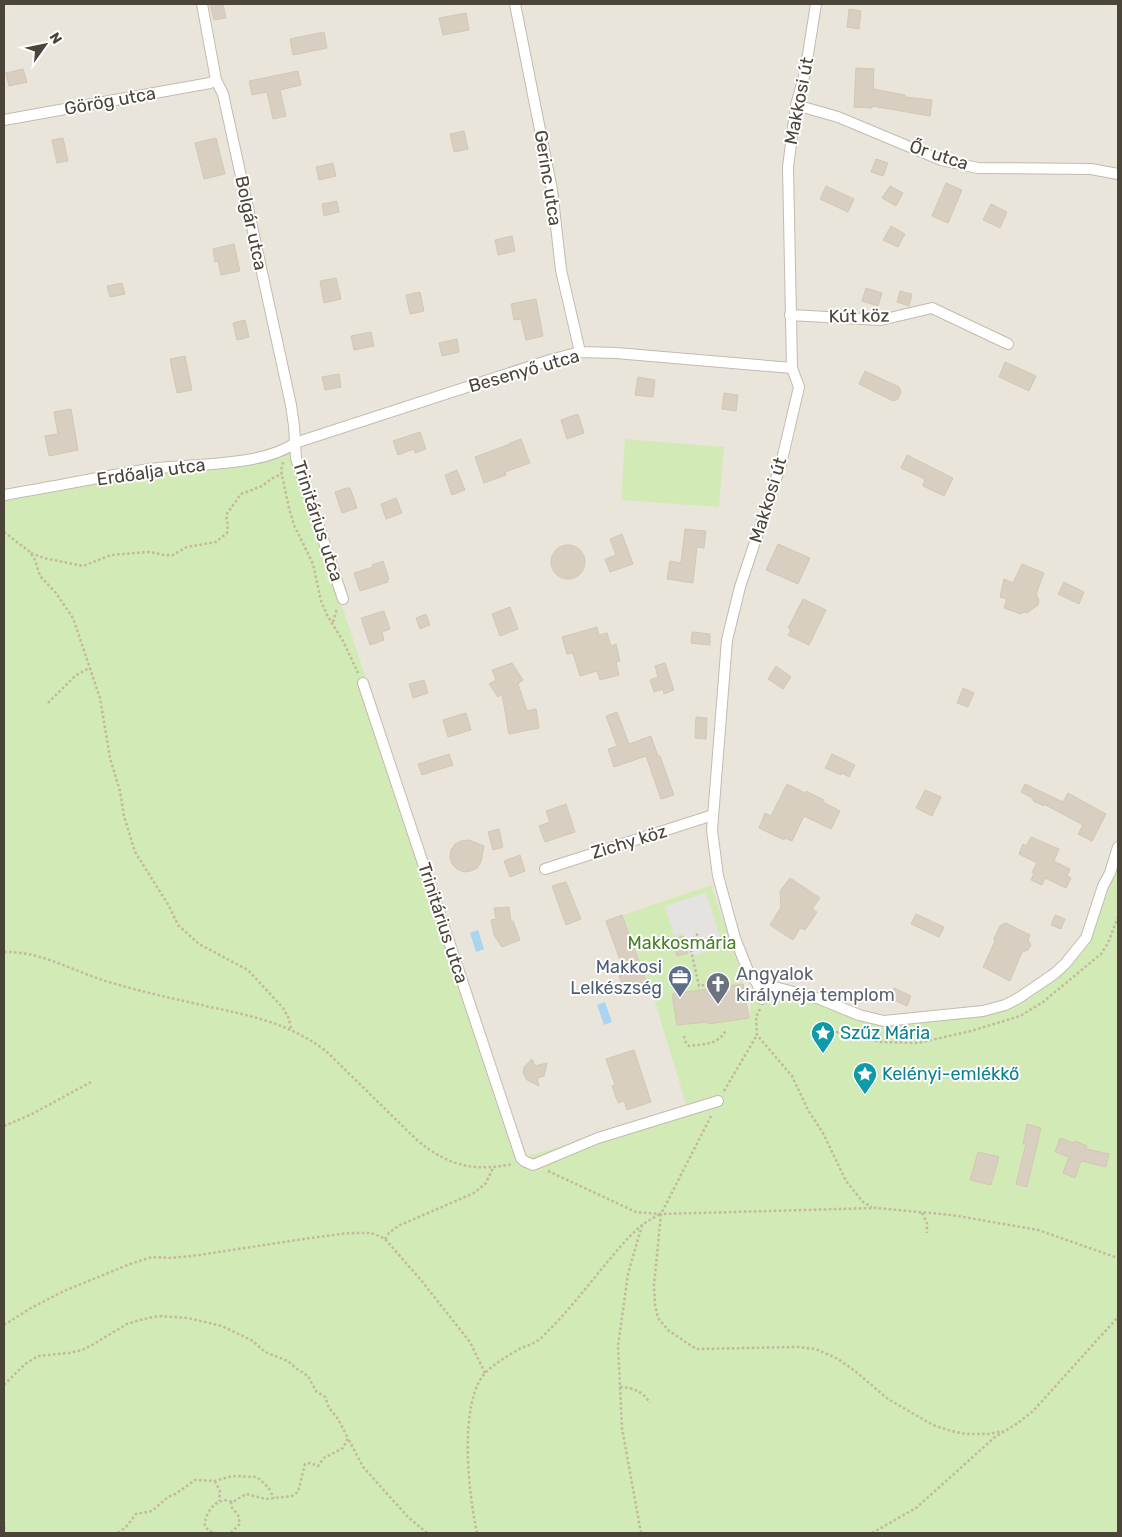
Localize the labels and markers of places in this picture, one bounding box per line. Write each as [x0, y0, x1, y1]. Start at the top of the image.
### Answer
place label: Makkosi Lelkészség [570, 956, 662, 999]
place label: Angyalok királynéja templom [736, 963, 895, 1006]
office icon: Makkosi Lelkészség [667, 964, 693, 998]
church icon: Angyalok királynéja templom [705, 971, 731, 1005]
place icon: Szűz Mária [810, 1020, 836, 1054]
place label: Szűz Mária [840, 1022, 930, 1044]
place icon: Kelényi-emlékkő [852, 1061, 878, 1095]
place label: Kelényi-emlékkő [882, 1063, 1019, 1085]

